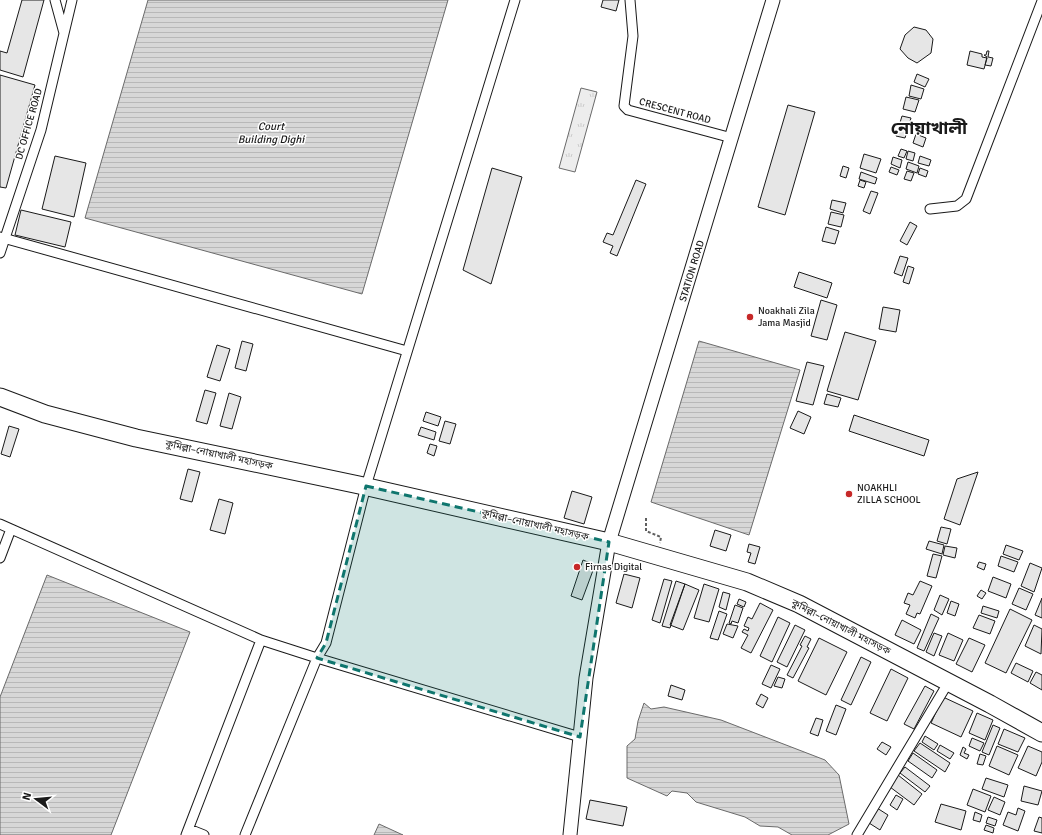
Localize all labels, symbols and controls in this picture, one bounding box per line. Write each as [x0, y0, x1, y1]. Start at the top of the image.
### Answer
street label: DC OFFICE ROAD [13, 87, 45, 161]
street label: CRESCENT ROAD [638, 96, 712, 126]
district label: নোয়াখালী [891, 117, 968, 139]
water label: Court Building Dighi [238, 120, 305, 146]
street label: STATION ROAD [677, 239, 707, 303]
place label: Noakhali Zila Jama Masjid [758, 305, 815, 329]
marker: Noakhali Zila Jama Masjid [745, 312, 755, 322]
street label: কুমিল্লা–নোয়াখালী মহাসড়ক [163, 438, 275, 472]
place label: NOAKHLI ZILLA SCHOOL [857, 482, 921, 506]
marker: NOAKHLI ZILLA SCHOOL [844, 489, 854, 499]
street label: কুমিল্লা–নোয়াখালী মহাসড়ক [479, 507, 591, 543]
place label: Firnas Digital [585, 561, 642, 573]
marker: Firnas Digital [572, 562, 582, 572]
street label: কুমিল্লা–নোয়াখালী মহাসড়ক [789, 596, 893, 658]
north arrow [16, 779, 56, 819]
text: N [20, 791, 34, 802]

